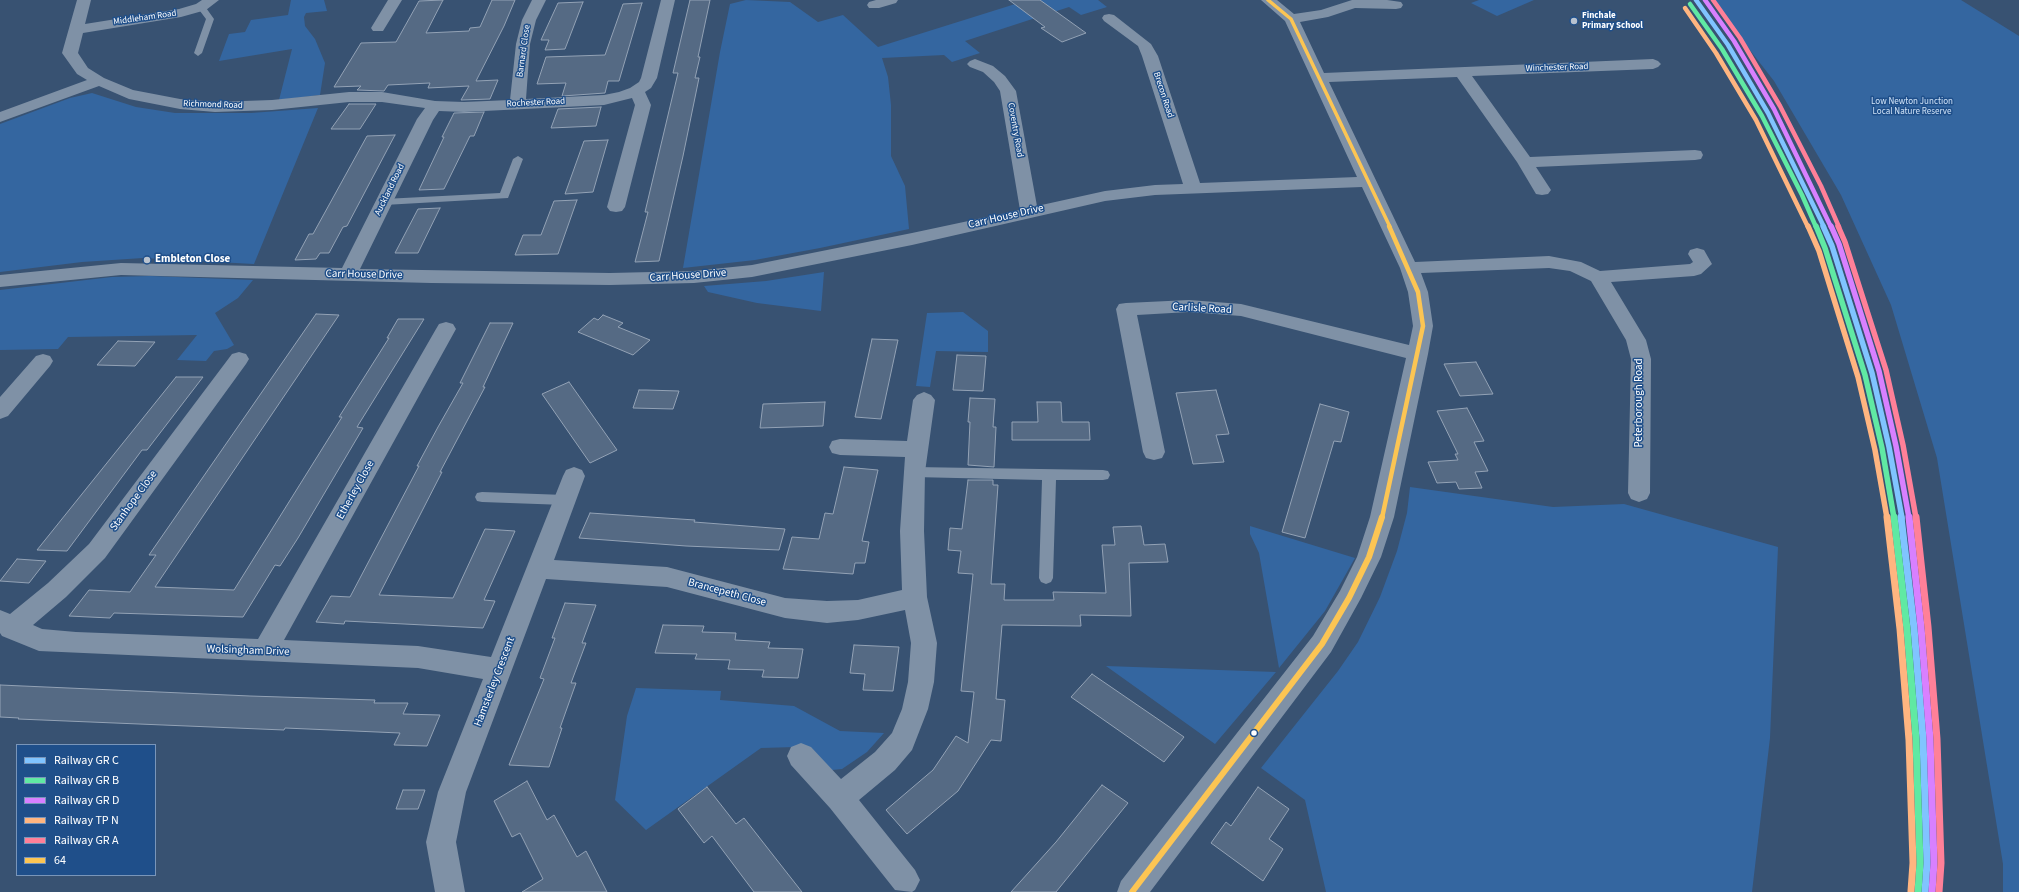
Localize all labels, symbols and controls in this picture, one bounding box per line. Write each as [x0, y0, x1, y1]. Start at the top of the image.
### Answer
street label: Middleham Road [113, 8, 177, 28]
place label: Finchale Primary School [1582, 11, 1643, 32]
marker: Finchale Primary School [1569, 16, 1579, 26]
street label: Barnard Close [515, 24, 533, 78]
street label: Winchester Road [1525, 62, 1589, 74]
street label: Brecon Road [1151, 71, 1175, 119]
street label: Rochester Road [506, 96, 566, 110]
park label: Low Newton Junction Local Nature Reserve [1871, 97, 1953, 118]
street label: Richmond Road [183, 99, 243, 111]
street label: Coventry Road [1005, 102, 1025, 158]
street label: Auckland Road [373, 162, 407, 218]
street label: Carr House Drive [967, 202, 1045, 232]
place label: Embleton Close [155, 253, 230, 267]
marker: Embleton Close [142, 255, 152, 265]
street label: Carr House Drive [649, 267, 727, 285]
street label: Carr House Drive [325, 268, 403, 282]
street label: Carlisle Road [1172, 301, 1232, 317]
street label: Peterborough Road [1633, 358, 1647, 448]
street label: Etherley Close [334, 458, 378, 522]
street label: Stanhope Close [108, 468, 160, 534]
street label: Brancepeth Close [687, 576, 767, 610]
street label: Hamsterley Crescent [472, 635, 518, 729]
street label: Wolsingham Drive [206, 643, 290, 659]
unlabelled marker [1249, 728, 1259, 738]
legend [16, 744, 156, 876]
text: Railway GR C [54, 752, 119, 769]
text: Railway GR B [54, 772, 119, 789]
text: Railway GR D [54, 792, 119, 809]
text: Railway TP N [54, 812, 119, 829]
text: Railway GR A [54, 832, 119, 849]
text: 64 [54, 852, 66, 869]

